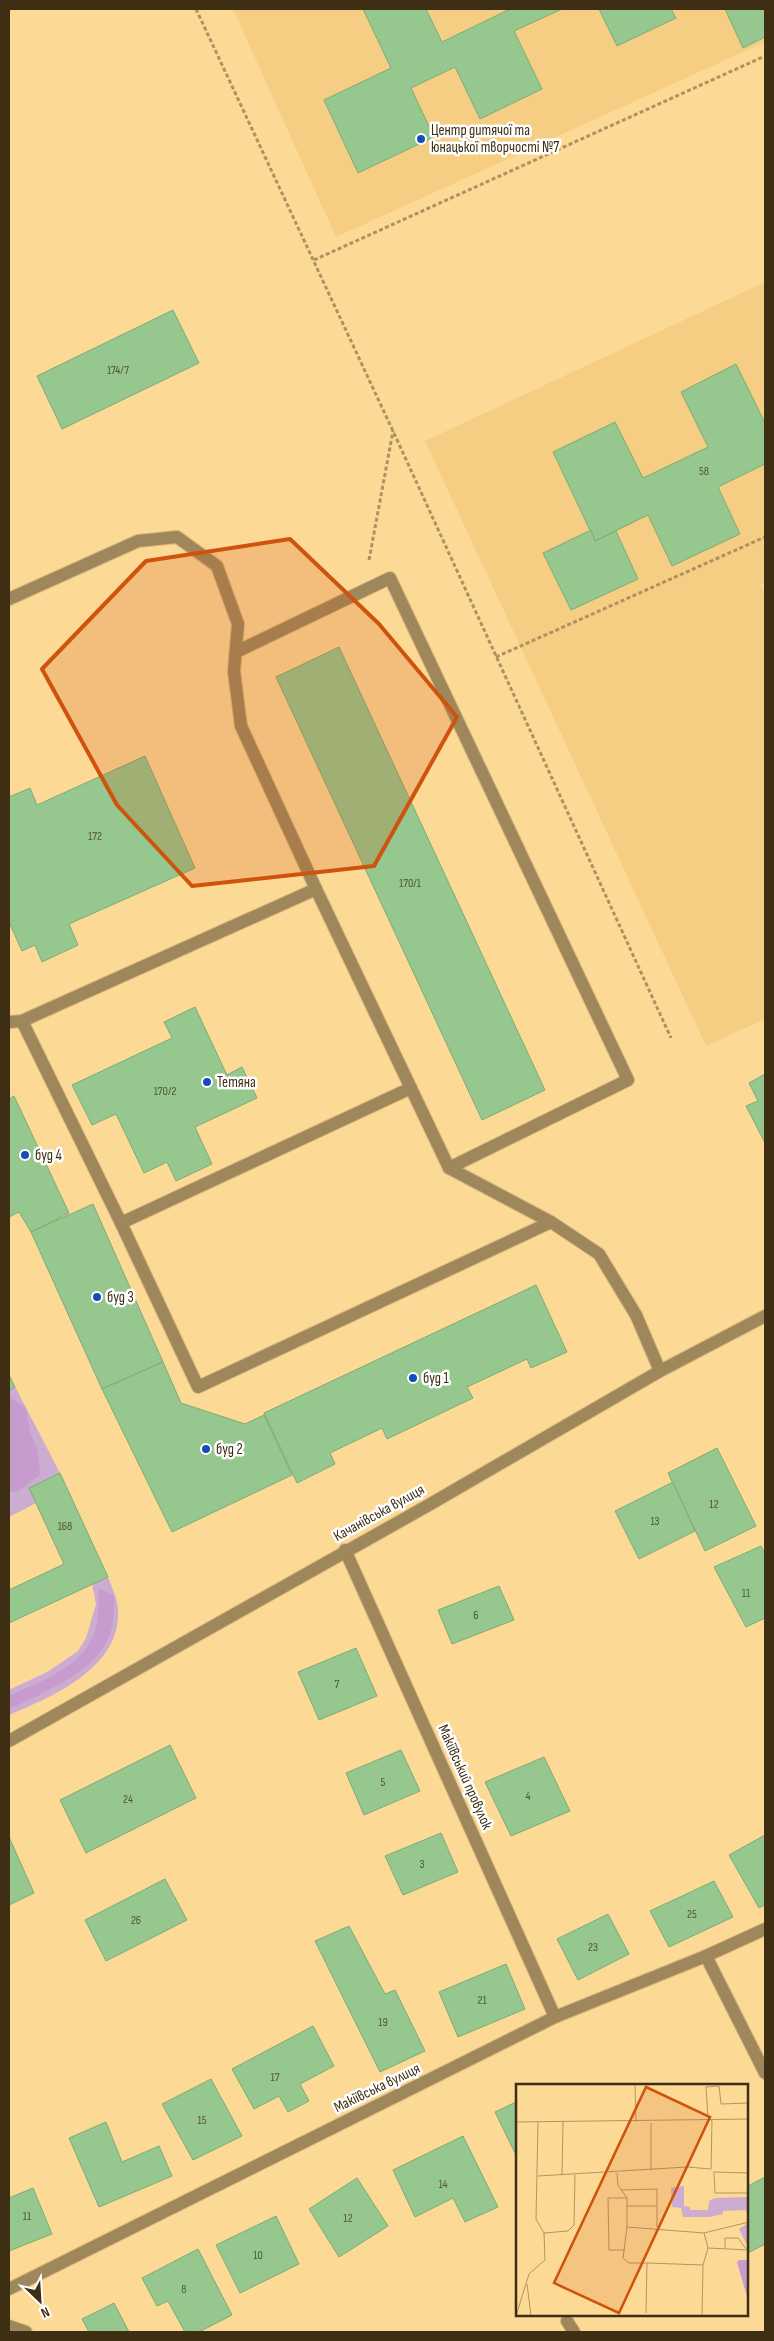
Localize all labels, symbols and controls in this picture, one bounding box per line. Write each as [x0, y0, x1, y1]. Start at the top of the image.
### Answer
place label: Центр дитячої та юнацької творчості №7 [431, 121, 559, 157]
marker: Центр дитячої та юнацької творчості №7 [415, 133, 427, 145]
house number: 174/7 [107, 363, 129, 378]
house number: 58 [699, 464, 709, 479]
house number: 172 [88, 829, 102, 844]
house number: 170/1 [399, 876, 422, 891]
place label: Тетяна [217, 1073, 256, 1092]
marker: Тетяна [201, 1076, 213, 1088]
house number: 170/2 [154, 1084, 176, 1099]
place label: буд 4 [35, 1146, 62, 1165]
marker: буд 4 [19, 1149, 31, 1161]
place label: буд 3 [107, 1288, 134, 1307]
marker: буд 3 [91, 1291, 103, 1303]
place label: буд 1 [423, 1369, 449, 1388]
marker: буд 1 [407, 1372, 419, 1384]
place label: буд 2 [216, 1440, 243, 1459]
marker: буд 2 [200, 1443, 212, 1455]
street label: Качанівська вулиця [330, 1480, 428, 1546]
house number: 12 [709, 1497, 719, 1512]
house number: 13 [650, 1514, 660, 1529]
house number: 168 [58, 1519, 72, 1534]
house number: 11 [742, 1586, 751, 1601]
house number: 6 [473, 1608, 479, 1623]
house number: 7 [335, 1677, 340, 1692]
street label: Макіївський провулок [433, 1722, 497, 1833]
house number: 5 [381, 1775, 386, 1790]
house number: 4 [525, 1789, 531, 1804]
house number: 24 [123, 1792, 133, 1807]
house number: 3 [419, 1857, 425, 1872]
house number: 25 [687, 1907, 697, 1922]
house number: 26 [131, 1913, 141, 1928]
house number: 23 [588, 1940, 598, 1955]
house number: 21 [477, 1993, 487, 2008]
house number: 19 [378, 2015, 388, 2030]
street label: Макіївська вулиця [331, 2059, 423, 2117]
house number: 17 [271, 2070, 280, 2085]
inset map [516, 2084, 749, 2316]
house number: 15 [197, 2113, 207, 2128]
house number: 14 [438, 2177, 448, 2192]
house number: 11 [23, 2209, 32, 2224]
house number: 12 [343, 2211, 353, 2226]
house number: 10 [253, 2248, 263, 2263]
north arrow [15, 2276, 65, 2326]
house number: 8 [181, 2282, 187, 2297]
text: N [38, 2303, 52, 2322]

